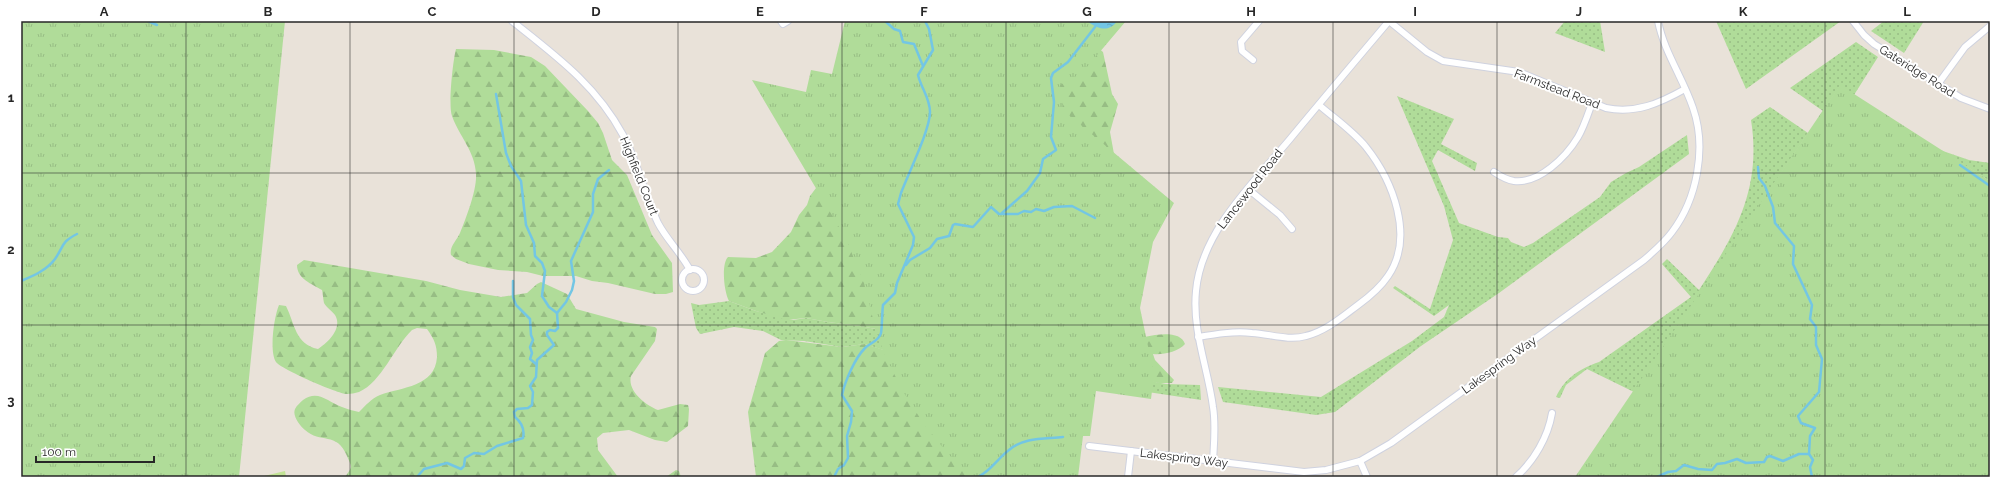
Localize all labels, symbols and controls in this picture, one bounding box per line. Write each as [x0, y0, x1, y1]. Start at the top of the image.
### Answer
text: A [100, 4, 109, 19]
text: B [264, 4, 273, 19]
text: C [428, 4, 437, 19]
text: D [591, 4, 601, 19]
text: E [756, 4, 764, 19]
text: F [920, 4, 928, 19]
text: G [1082, 4, 1092, 19]
text: H [1246, 4, 1256, 19]
text: I [1413, 4, 1417, 19]
text: J [1576, 4, 1582, 19]
text: K [1739, 4, 1748, 19]
text: L [1903, 4, 1911, 19]
street label: Gateridge Road [1877, 42, 1957, 100]
street label: Farmstead Road [1512, 66, 1602, 112]
text: 1 [8, 90, 15, 105]
street label: Highfield Court [617, 135, 661, 217]
street label: Lancewood Road [1215, 146, 1285, 232]
text: 2 [7, 242, 15, 257]
street label: Lakespring Way [1459, 333, 1539, 397]
text: 3 [7, 393, 15, 408]
scale bar [36, 438, 154, 464]
text: 100 m [42, 445, 76, 459]
street label: Lakespring Way [1139, 446, 1229, 470]

